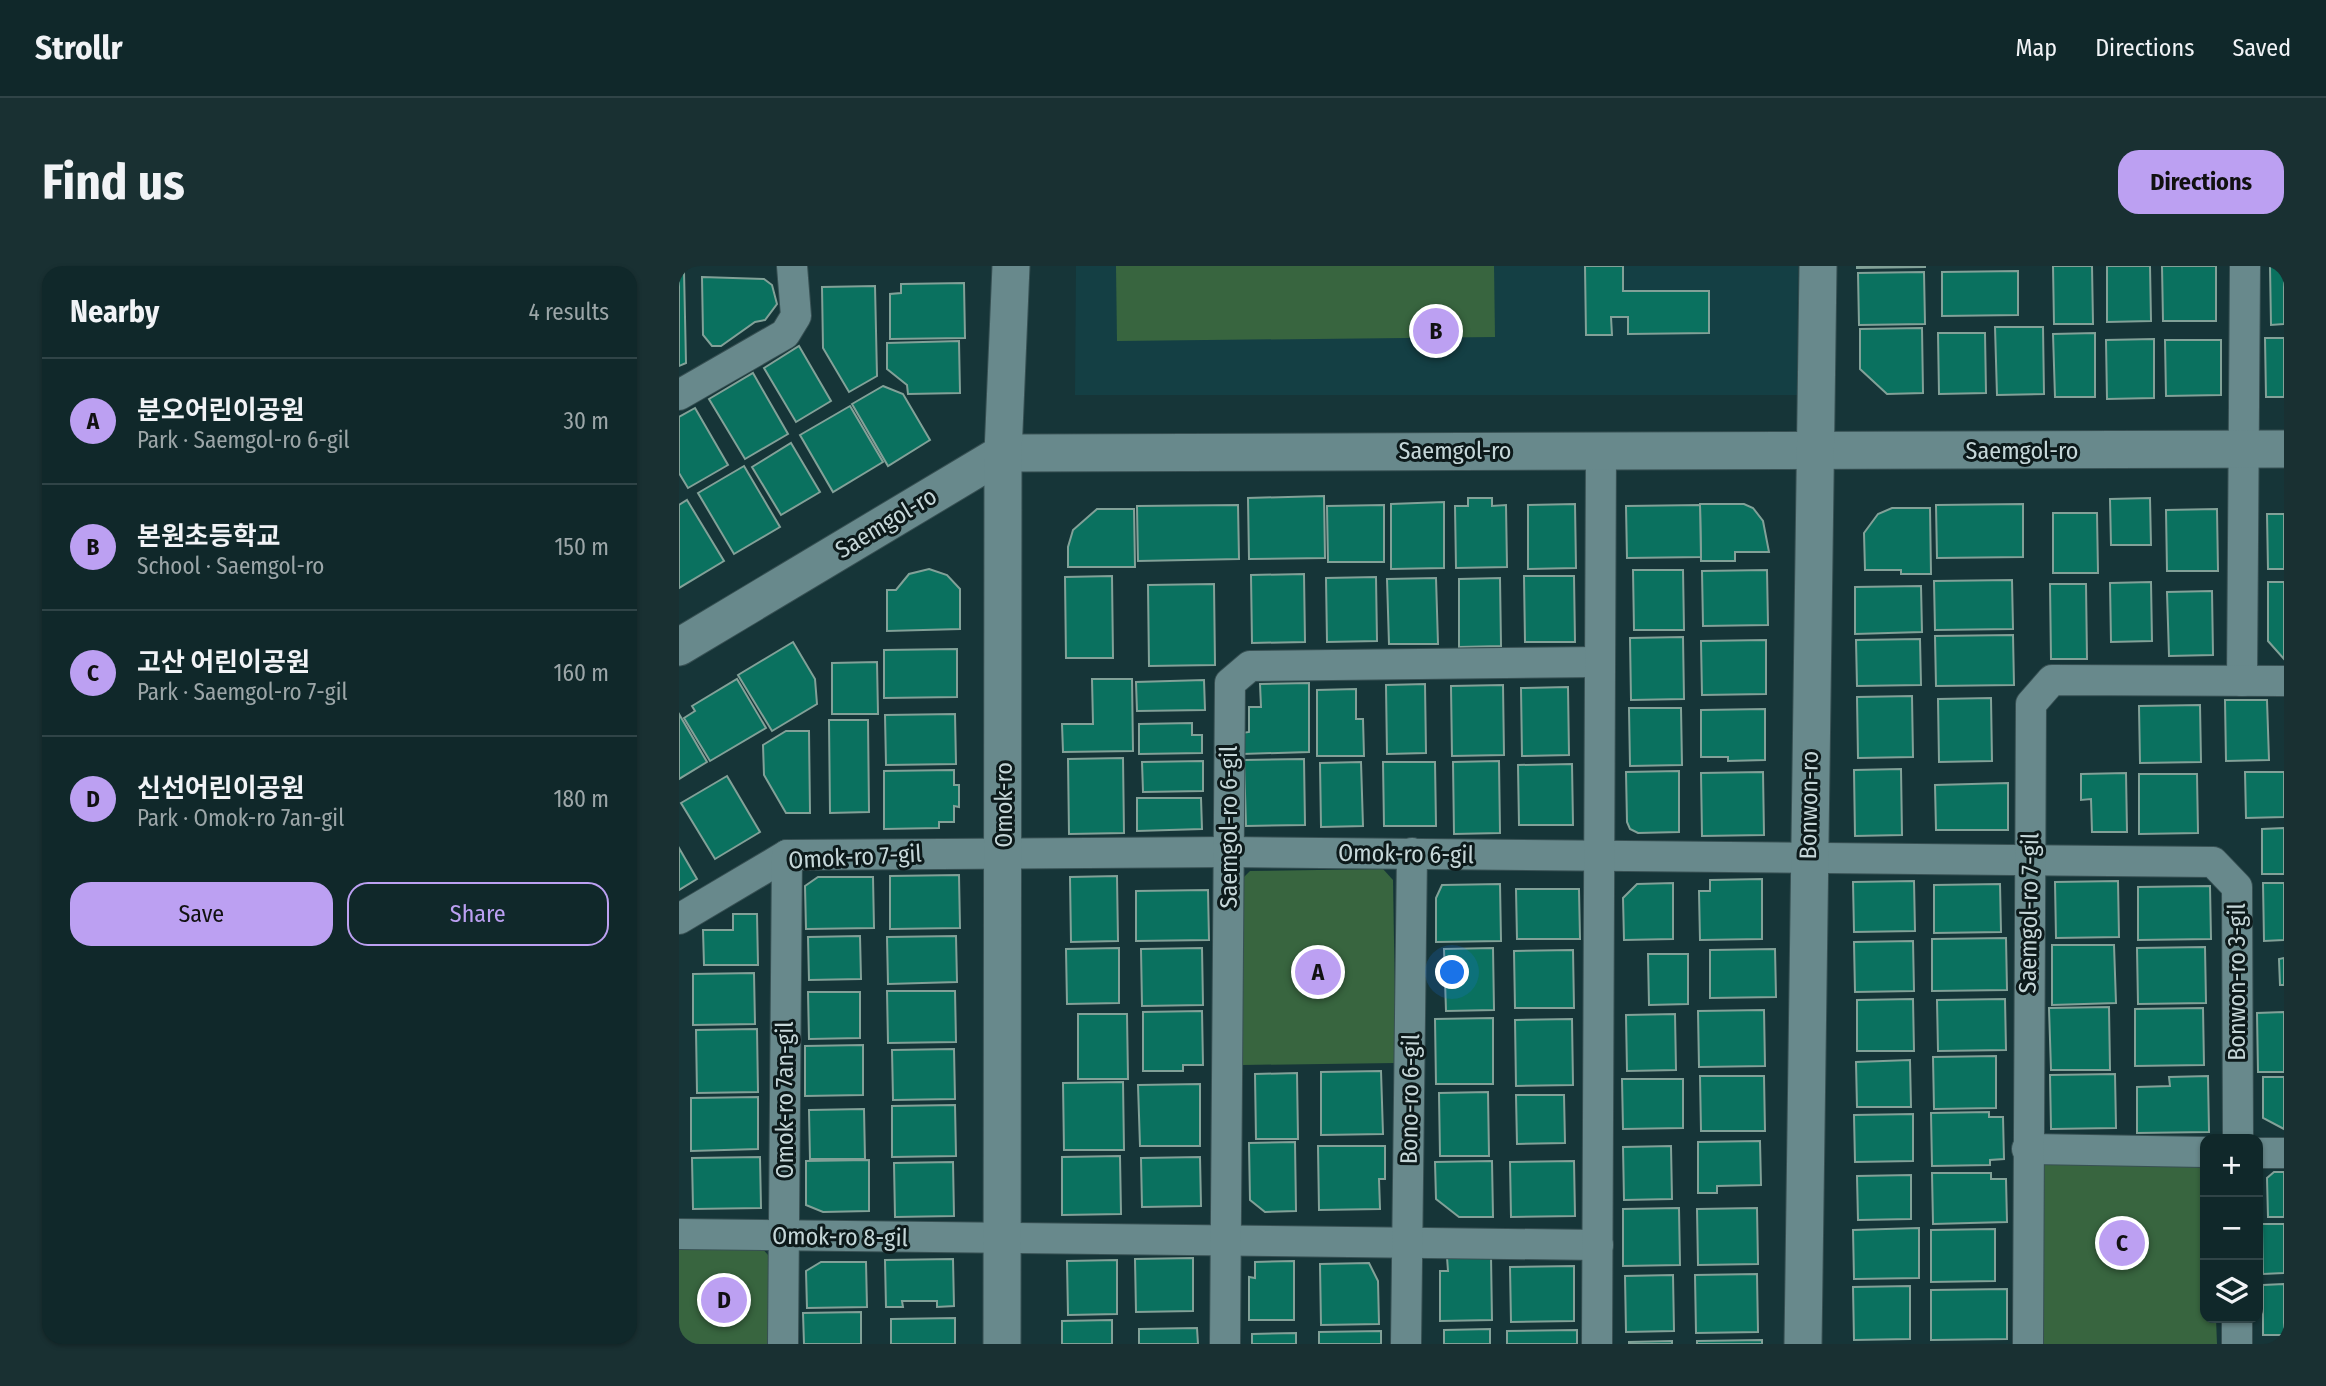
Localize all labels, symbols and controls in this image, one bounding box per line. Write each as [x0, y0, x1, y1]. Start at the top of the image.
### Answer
text: Strollr [35, 28, 123, 68]
text: Map [2016, 34, 2057, 62]
text: Directions [2095, 34, 2194, 62]
text: Saved [2232, 34, 2291, 62]
button: Directions [2118, 150, 2284, 214]
text: Find us [42, 153, 185, 212]
text: Nearby [70, 294, 159, 330]
text: 4 results [528, 298, 609, 326]
pin: B [1413, 305, 1459, 357]
text: 분오어린이공원 [137, 395, 304, 426]
text: A [87, 407, 99, 435]
text: 30 m [564, 407, 609, 435]
text: Park · Saemgol-ro 6-gil [137, 426, 350, 454]
street label: Saemgol-ro [1399, 437, 1511, 465]
street label: Saemgol-ro [1966, 437, 2078, 465]
street label: Saemgol-ro [830, 482, 942, 564]
text: 본원초등학교 [137, 521, 281, 552]
text: B [87, 533, 99, 561]
text: 150 m [554, 533, 609, 561]
text: School · Saemgol-ro [137, 552, 324, 580]
text: 고산 어린이공원 [137, 647, 310, 678]
text: C [87, 659, 99, 687]
text: 160 m [554, 659, 609, 687]
text: Park · Saemgol-ro 7-gil [137, 678, 348, 706]
street label: Saemgol-ro 6-gil [1215, 746, 1243, 908]
street label: Bonwon-ro [1794, 750, 1824, 860]
street label: Omok-ro [990, 762, 1018, 848]
text: 신선어린이공원 [137, 773, 304, 804]
text: D [86, 785, 100, 813]
text: 180 m [553, 785, 609, 813]
text: Park · Omok-ro 7an-gil [137, 804, 344, 832]
street label: Saemgol-ro 7-gil [2014, 832, 2044, 994]
street label: Omok-ro 6-gil [1338, 839, 1474, 869]
street label: Omok-ro 7-gil [788, 840, 922, 874]
button: Save [70, 882, 333, 946]
button: Share [347, 882, 609, 946]
street label: Bonwon-ro 3-gil [2223, 903, 2251, 1061]
pin: A [1295, 946, 1341, 998]
your location [1435, 955, 1469, 989]
street label: Omok-ro 7an-gil [771, 1021, 799, 1179]
street label: Bono-ro 6-gil [1395, 1034, 1425, 1164]
map controls [2200, 1134, 2263, 1323]
button: + [2200, 1134, 2263, 1197]
button: − [2200, 1197, 2263, 1260]
pin: C [2099, 1217, 2145, 1269]
street label: Omok-ro 8-gil [772, 1222, 908, 1252]
button: layers [2200, 1260, 2263, 1323]
pin: D [701, 1274, 747, 1326]

